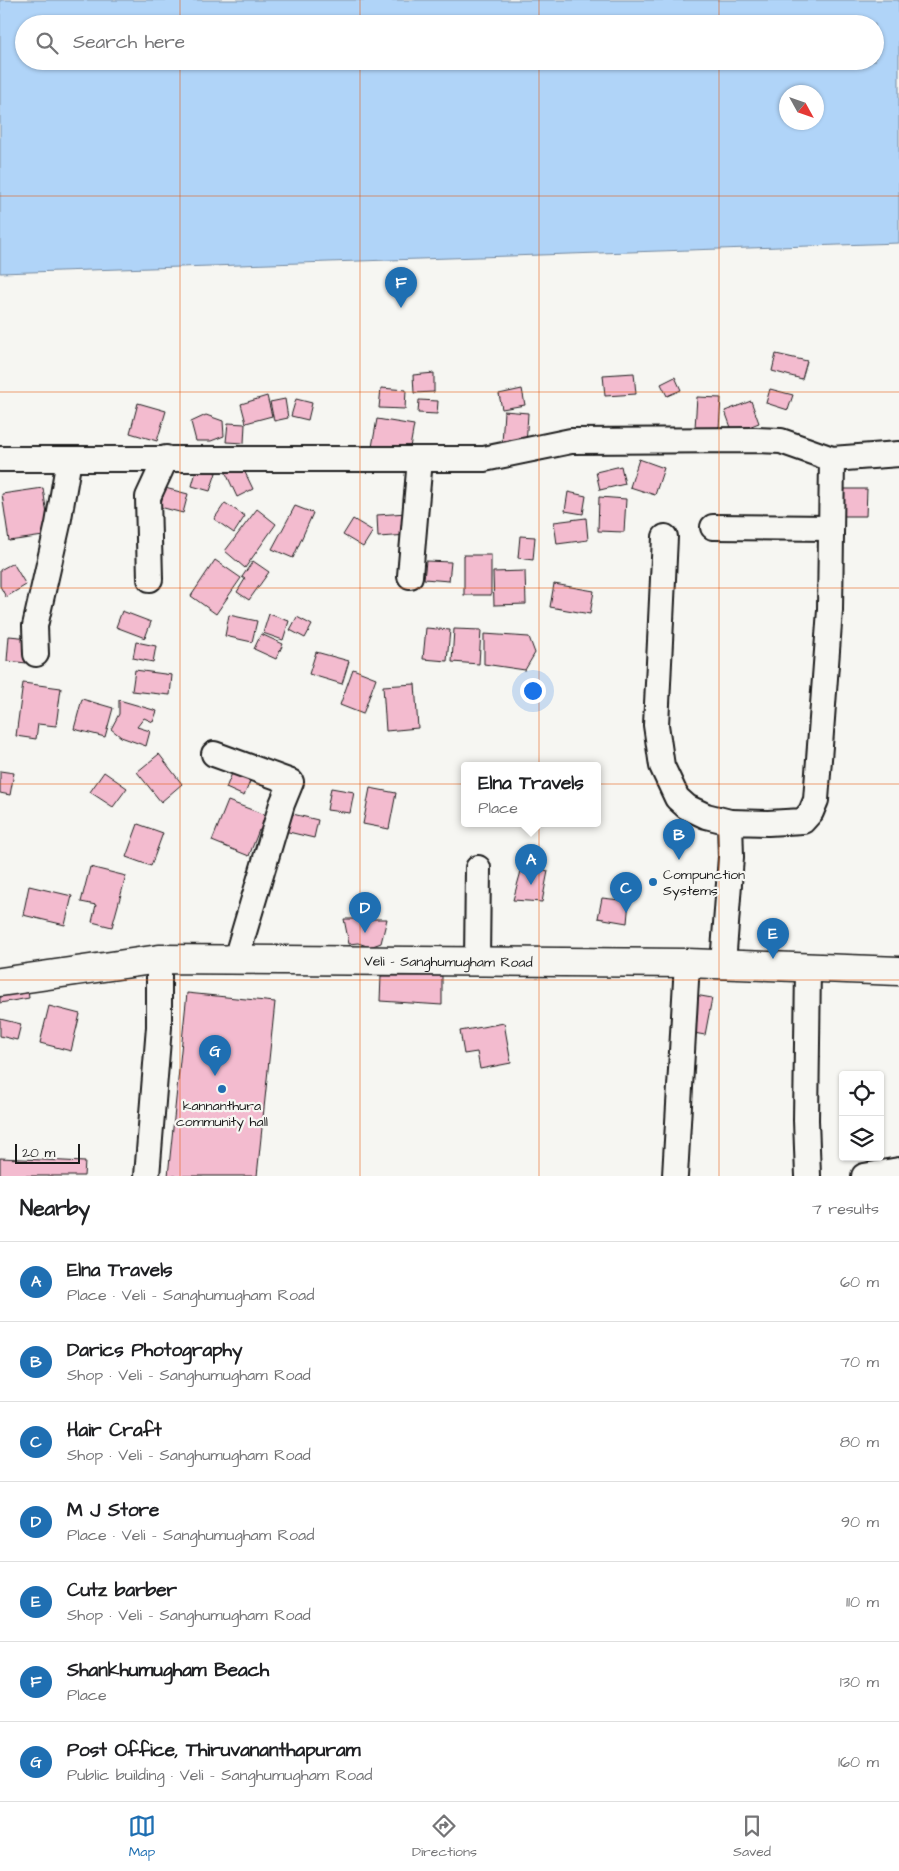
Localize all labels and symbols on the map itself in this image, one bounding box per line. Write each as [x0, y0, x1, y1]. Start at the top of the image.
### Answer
north arrow [779, 85, 824, 130]
pin: F [385, 267, 417, 308]
your location [520, 678, 546, 704]
pin: B [663, 819, 695, 860]
pin: A [515, 844, 547, 885]
place label: Compunction Systems [663, 865, 745, 901]
pin: C [610, 872, 642, 913]
marker: Compunction Systems [647, 876, 659, 888]
pin: D [349, 892, 381, 933]
pin: E [757, 918, 789, 959]
street label: Veli - Sanghumugham Road [364, 952, 533, 973]
pin: G [199, 1035, 231, 1076]
marker: kannanthura community hall [216, 1083, 228, 1095]
place label: kannanthura community hall [176, 1096, 268, 1132]
scale bar [15, 1141, 80, 1164]

